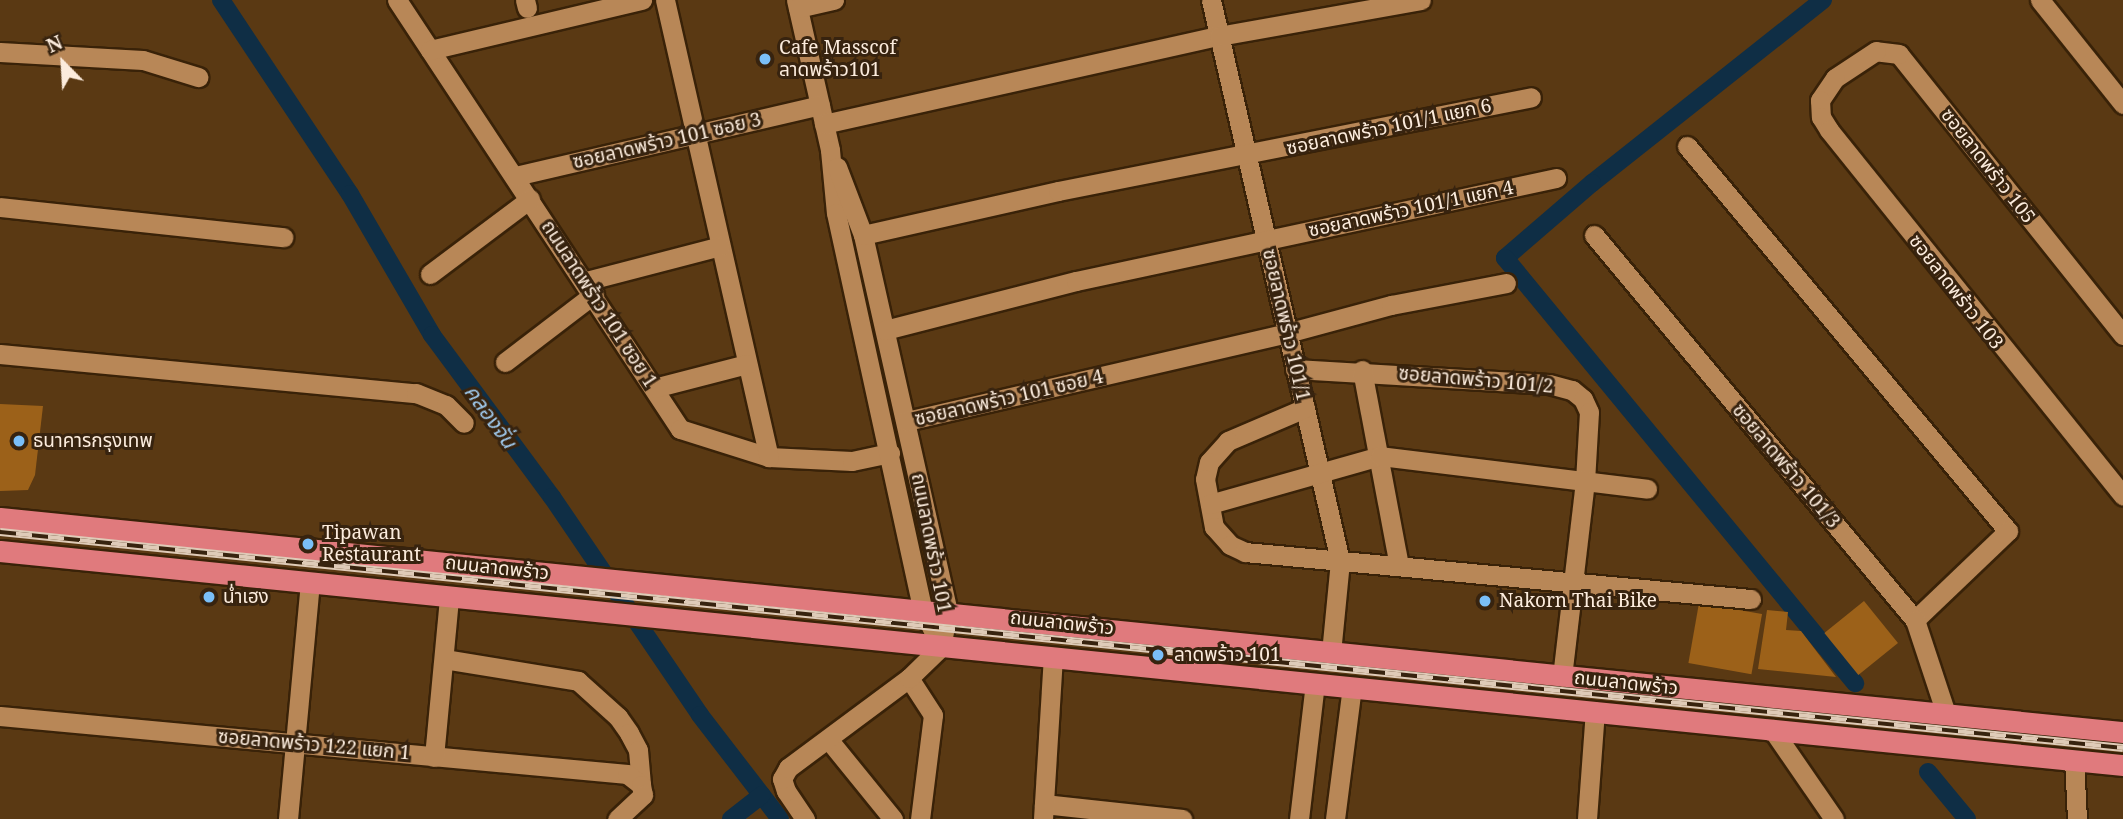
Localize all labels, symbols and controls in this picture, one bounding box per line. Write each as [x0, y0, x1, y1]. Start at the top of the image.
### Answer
north arrow [28, 28, 98, 98]
text: N [42, 29, 67, 59]
place label: Cafe Masscof ลาดพร้าว101 [779, 37, 896, 81]
marker: Cafe Masscof ลาดพร้าว101 [757, 51, 773, 67]
street label: ซอยลาดพร้าว 101/1 แยก 6 [1284, 94, 1494, 160]
street label: ซอยลาดพร้าว 105 [1936, 104, 2040, 228]
street label: ซอยลาดพร้าว 101 ซอย 3 [571, 108, 763, 174]
street label: ซอยลาดพร้าว 101/1 แยก 4 [1306, 176, 1516, 242]
street label: ถนนลาดพร้าว 101 ซอย 1 [536, 216, 662, 392]
street label: ซอยลาดพร้าว 103 [1904, 230, 2008, 354]
street label: ซอยลาดพร้าว 101/1 [1257, 247, 1315, 403]
street label: ซอยลาดพร้าว 101/2 [1398, 362, 1554, 398]
street label: ซอยลาดพร้าว 101 ซอย 4 [913, 365, 1105, 431]
water label: คลองจั่น [460, 379, 522, 453]
street label: ซอยลาดพร้าว 101/3 [1727, 399, 1845, 533]
place label: ธนาคารกรุงเทพ [33, 430, 153, 452]
marker: ธนาคารกรุงเทพ [11, 433, 27, 449]
street label: ถนนลาดพร้าว 101 [906, 471, 956, 615]
place label: Tipawan Restaurant [322, 522, 421, 566]
marker: Tipawan Restaurant [300, 536, 316, 552]
street label: ถนนลาดพร้าว [444, 551, 550, 585]
place label: น่ำเฮง [223, 586, 269, 608]
marker: น่ำเฮง [201, 589, 217, 605]
place label: Nakorn Thai Bike [1499, 590, 1657, 612]
marker: Nakorn Thai Bike [1477, 593, 1493, 609]
street label: ถนนลาดพร้าว [1009, 606, 1115, 640]
place label: ลาดพร้าว 101 [1174, 644, 1281, 666]
marker: ลาดพร้าว 101 [1148, 645, 1168, 665]
street label: ถนนลาดพร้าว [1573, 666, 1679, 700]
street label: ซอยลาดพร้าว 122 แยก 1 [217, 725, 411, 765]

